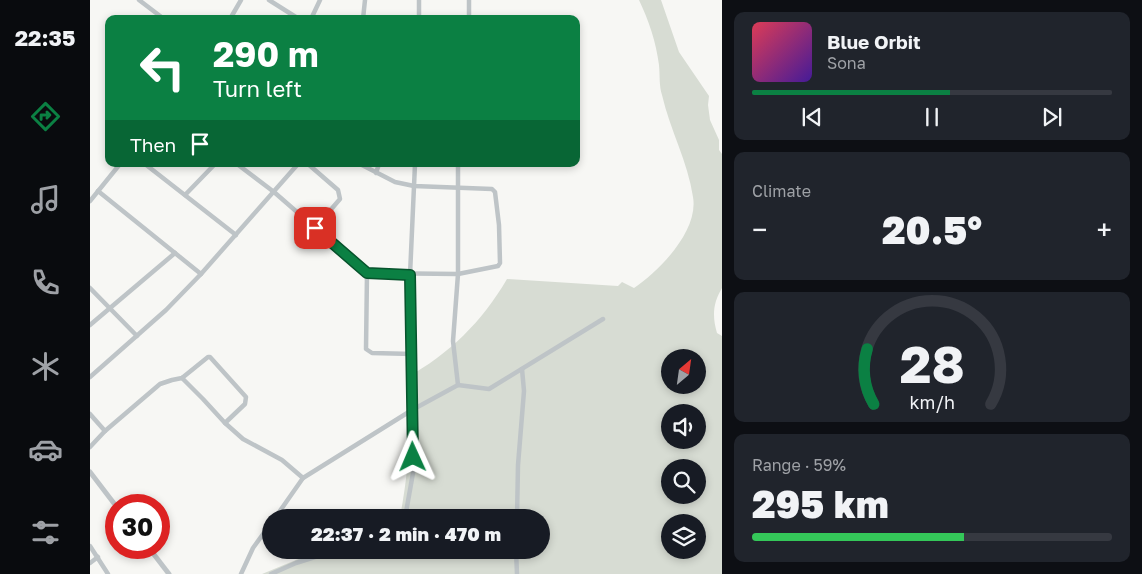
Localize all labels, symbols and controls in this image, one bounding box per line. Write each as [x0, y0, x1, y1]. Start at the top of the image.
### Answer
text: 22:35 [15, 24, 75, 51]
text: Blue Orbit [827, 30, 921, 53]
text: 290 m [213, 33, 319, 75]
icon: left [130, 35, 195, 100]
text: Sona [827, 53, 866, 73]
text: Turn left [213, 75, 302, 102]
icon: directions [28, 99, 63, 134]
icon: previous [798, 103, 826, 131]
icon: pause [918, 103, 946, 131]
icon: next [1038, 103, 1066, 131]
icon: arrive [186, 130, 214, 158]
text: Then [130, 133, 176, 156]
text: Climate [752, 181, 811, 201]
icon: music [28, 182, 63, 217]
pin [294, 207, 336, 249]
text: 20.5° [882, 207, 982, 252]
text: − [752, 213, 767, 246]
text: + [1097, 213, 1112, 246]
icon: arrive [301, 214, 329, 242]
icon: phone [28, 265, 63, 300]
text: 28 [899, 332, 965, 394]
icon: climate [28, 349, 63, 384]
north arrow [661, 349, 706, 394]
map controls [661, 349, 706, 559]
text: km/h [909, 391, 955, 413]
button: sound [661, 404, 706, 449]
position arrow [386, 430, 438, 482]
icon: car [28, 432, 63, 467]
text: Range · 59% [752, 455, 846, 475]
button: search [661, 459, 706, 504]
text: 295 km [752, 481, 889, 526]
speed limit sign: 30 [105, 494, 170, 559]
button: layers [661, 514, 706, 559]
icon: filters [28, 515, 63, 550]
text: 22:37 · 2 min · 470 m [311, 522, 501, 545]

